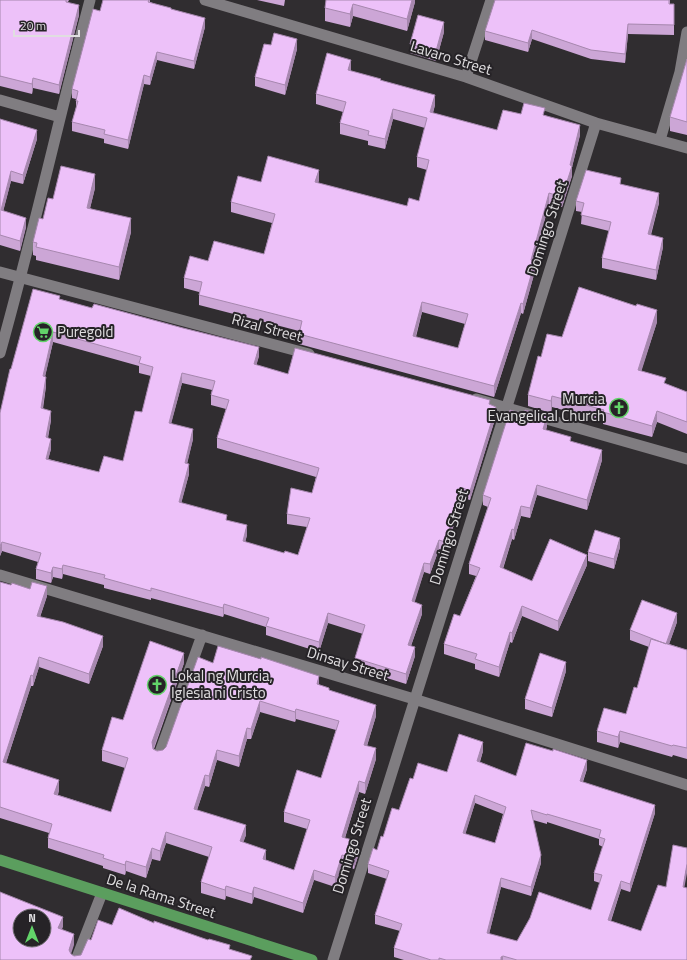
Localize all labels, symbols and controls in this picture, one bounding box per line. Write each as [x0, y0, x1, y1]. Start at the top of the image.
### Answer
scale bar [14, 12, 79, 38]
text: 20 m [20, 16, 46, 35]
street label: Lavaro Street [408, 34, 495, 81]
street label: Domingo Street [520, 176, 573, 279]
street label: Rizal Street [229, 307, 306, 348]
place label: Puregold [57, 320, 114, 343]
supermarket icon: Puregold [32, 321, 54, 343]
place label: Murcia Evangelical Church [488, 387, 605, 427]
church icon: Murcia Evangelical Church [608, 397, 630, 419]
street label: Domingo Street [423, 485, 474, 588]
street label: Dinsay Street [304, 640, 393, 687]
place label: Lokal ng Murcia, Iglesia ni Cristo [171, 664, 273, 704]
church icon: Lokal ng Murcia, Iglesia ni Cristo [146, 674, 168, 696]
street label: Domingo Street [326, 794, 377, 897]
street label: De la Rama Street [104, 867, 219, 924]
north arrow [12, 908, 52, 948]
text: N [28, 910, 36, 926]

